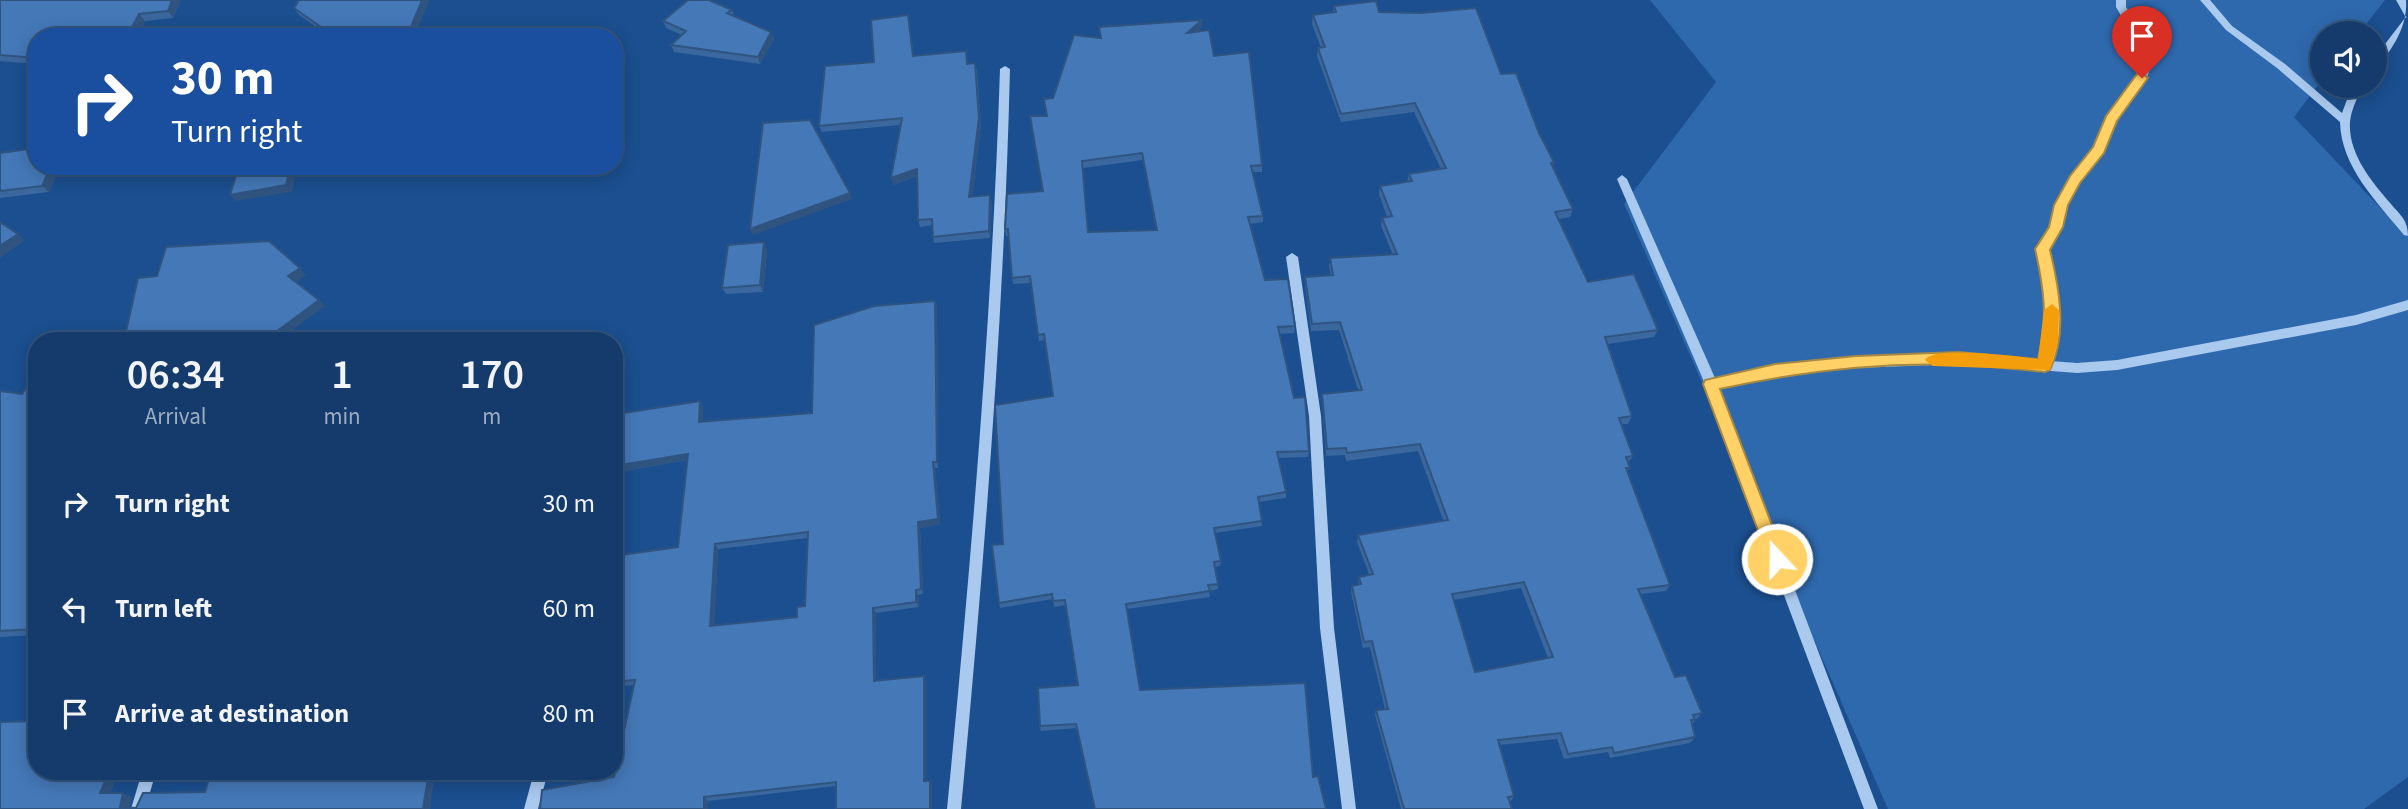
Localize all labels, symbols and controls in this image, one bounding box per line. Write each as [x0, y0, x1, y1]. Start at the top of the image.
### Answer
pin [2112, 6, 2172, 78]
icon: arrive [2123, 17, 2161, 55]
map controls [2310, 21, 2387, 98]
button: sound [2310, 21, 2387, 98]
text: 30 m [171, 44, 275, 114]
icon: right [56, 56, 147, 147]
text: Turn right [171, 109, 302, 155]
text: 06:34 [127, 345, 225, 405]
text: 1 [331, 345, 353, 405]
text: 170 [460, 345, 524, 405]
text: Arrival [145, 400, 207, 433]
text: min [323, 400, 361, 433]
text: m [482, 400, 501, 433]
icon: right [56, 485, 94, 523]
text: Turn right [115, 485, 230, 522]
text: 30 m [542, 485, 595, 522]
position arrow [1740, 522, 1814, 596]
icon: left [56, 590, 94, 628]
text: Turn left [115, 590, 212, 627]
text: 60 m [542, 590, 595, 627]
icon: arrive [56, 695, 94, 733]
text: Arrive at destination [115, 695, 349, 732]
text: 80 m [542, 695, 595, 732]

